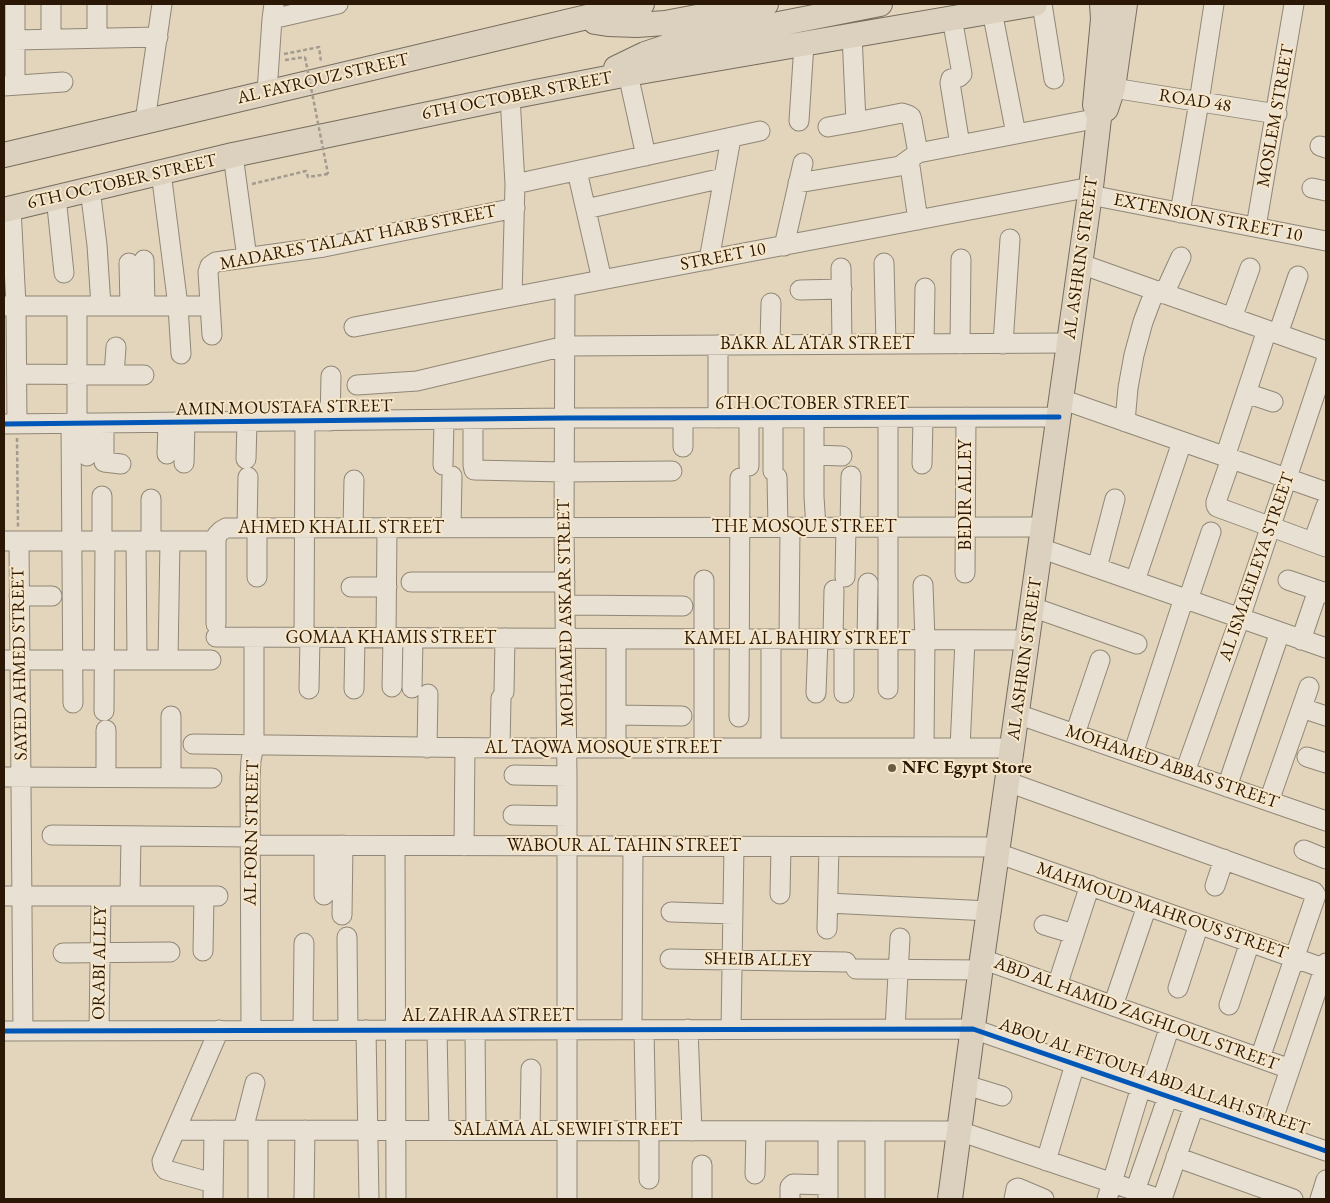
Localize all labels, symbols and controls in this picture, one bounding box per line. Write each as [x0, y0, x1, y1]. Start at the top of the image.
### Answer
street label: MOSLEM STREET [1253, 43, 1299, 189]
street label: AL FAYROUZ STREET [235, 49, 411, 109]
street label: 6TH OCTOBER STREET [420, 67, 614, 125]
street label: ROAD 48 [1157, 85, 1233, 117]
street label: 6TH OCTOBER STREET [25, 150, 219, 214]
street label: AL ASHRIN STREET [1059, 175, 1103, 341]
street label: EXTENSION STREET 10 [1112, 189, 1304, 247]
street label: MADARES TALAAT HARB STREET [218, 201, 498, 275]
street label: STREET 10 [678, 238, 768, 276]
street label: BAKR AL ATAR STREET [720, 333, 914, 355]
street label: 6TH OCTOBER STREET [715, 393, 909, 415]
street label: AMIN MOUSTAFA STREET [175, 395, 393, 421]
street label: BEDIR ALLEY [955, 440, 977, 550]
street label: AL ISMAEILEYA STREET [1215, 470, 1299, 664]
street label: MOHAMED ASKAR STREET [553, 499, 579, 727]
street label: THE MOSQUE STREET [711, 516, 897, 538]
street label: AHMED KHALIL STREET [238, 517, 444, 539]
street label: SAYED AHMED STREET [8, 567, 32, 761]
street label: AL ASHRIN STREET [1003, 576, 1047, 742]
street label: GOMAA KHAMIS STREET [286, 627, 496, 649]
street label: KAMEL AL BAHIRY STREET [684, 628, 910, 650]
street label: MOHAMED ABBAS STREET [1063, 720, 1281, 814]
street label: AL TAQWA MOSQUE STREET [484, 737, 722, 759]
place label: NFC Egypt Store [902, 757, 1032, 779]
street label: AL FORN STREET [240, 760, 264, 906]
marker: NFC Egypt Store [886, 762, 898, 774]
street label: WABOUR AL TAHIN STREET [507, 835, 741, 857]
street label: MAHMOUD MAHROUS STREET [1034, 858, 1290, 964]
street label: ORABI ALLEY [88, 906, 112, 1020]
street label: SHEIB ALLEY [704, 948, 812, 972]
street label: ABD AL HAMID ZAGHLOUL STREET [991, 952, 1281, 1076]
street label: AL ZAHRAA STREET [402, 1005, 574, 1027]
street label: ABOU AL FETOUH ABD ALLAH STREET [996, 1014, 1312, 1140]
street label: SALAMA AL SEWIFI STREET [454, 1119, 682, 1141]

